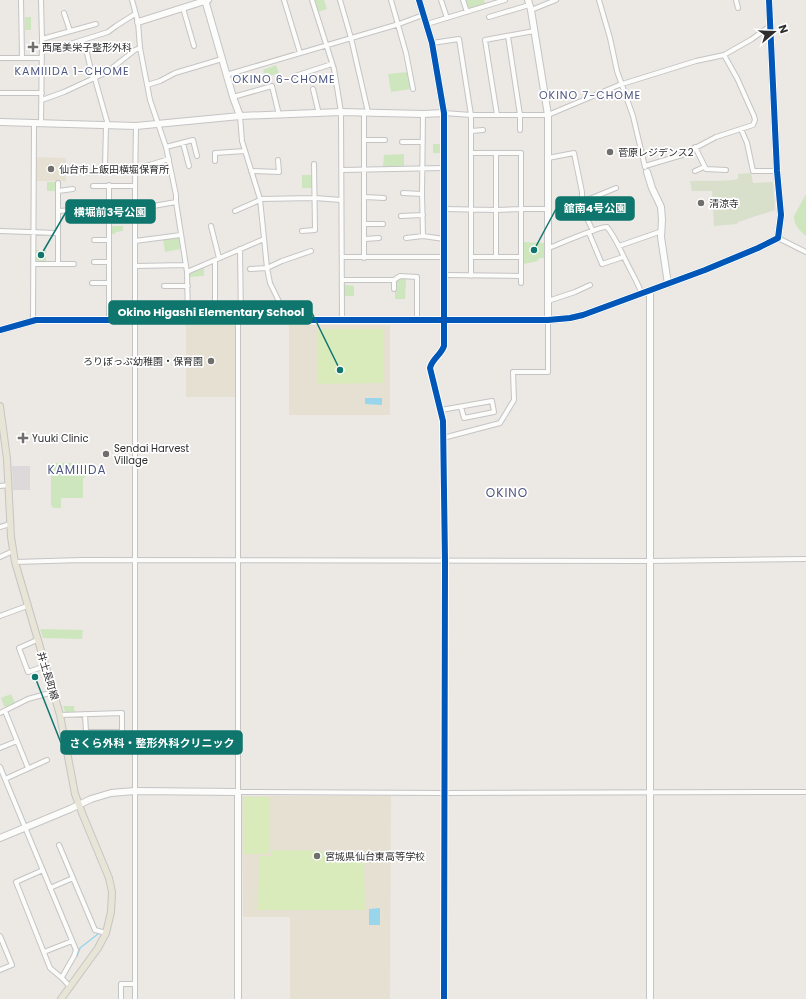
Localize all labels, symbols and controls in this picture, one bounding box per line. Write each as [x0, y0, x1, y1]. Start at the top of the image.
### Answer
north arrow [754, 12, 794, 52]
text: N [775, 22, 792, 35]
place label: 西尾美栄子整形外科 [42, 40, 132, 55]
marker: 西尾美栄子整形外科 [27, 41, 39, 53]
district label: KAMIIIDA 1-CHOME [14, 63, 130, 79]
district label: OKINO 6-CHOME [232, 71, 336, 87]
district label: OKINO 7-CHOME [539, 87, 641, 103]
place label: 菅原レジデンス2 [618, 145, 694, 160]
marker: 菅原レジデンス2 [605, 147, 615, 157]
place label: 仙台市上飯田横堀保育所 [59, 162, 169, 177]
marker: 仙台市上飯田横堀保育所 [46, 164, 56, 174]
place label: 清涼寺 [709, 196, 739, 211]
callout: 舘南4号公園 [556, 197, 634, 220]
marker: 清涼寺 [696, 198, 706, 208]
callout: 横堀前3号公園 [66, 200, 155, 223]
text: 舘南4号公園 [564, 200, 626, 216]
text: 横堀前3号公園 [74, 204, 146, 220]
callout: Okino Higashi Elementary School [109, 301, 312, 324]
text: Okino Higashi Elementary School [118, 304, 304, 320]
place label: ろりぽっぷ幼稚園・保育園 [83, 354, 203, 369]
marker: ろりぽっぷ幼稚園・保育園 [206, 356, 216, 366]
place label: Yuuki Clinic [32, 431, 89, 446]
marker: Yuuki Clinic [17, 432, 29, 444]
place label: Sendai Harvest Village [114, 441, 190, 468]
marker: Sendai Harvest Village [101, 449, 111, 459]
district label: KAMIIIDA [47, 461, 107, 478]
district label: OKINO [486, 484, 528, 501]
street label: 井土長町線 [34, 650, 62, 702]
callout: さくら外科・整形外科クリニック [61, 731, 242, 754]
text: さくら外科・整形外科クリニック [70, 735, 235, 751]
place label: 宮城県仙台東高等学校 [325, 849, 425, 864]
marker: 宮城県仙台東高等学校 [312, 851, 322, 861]

